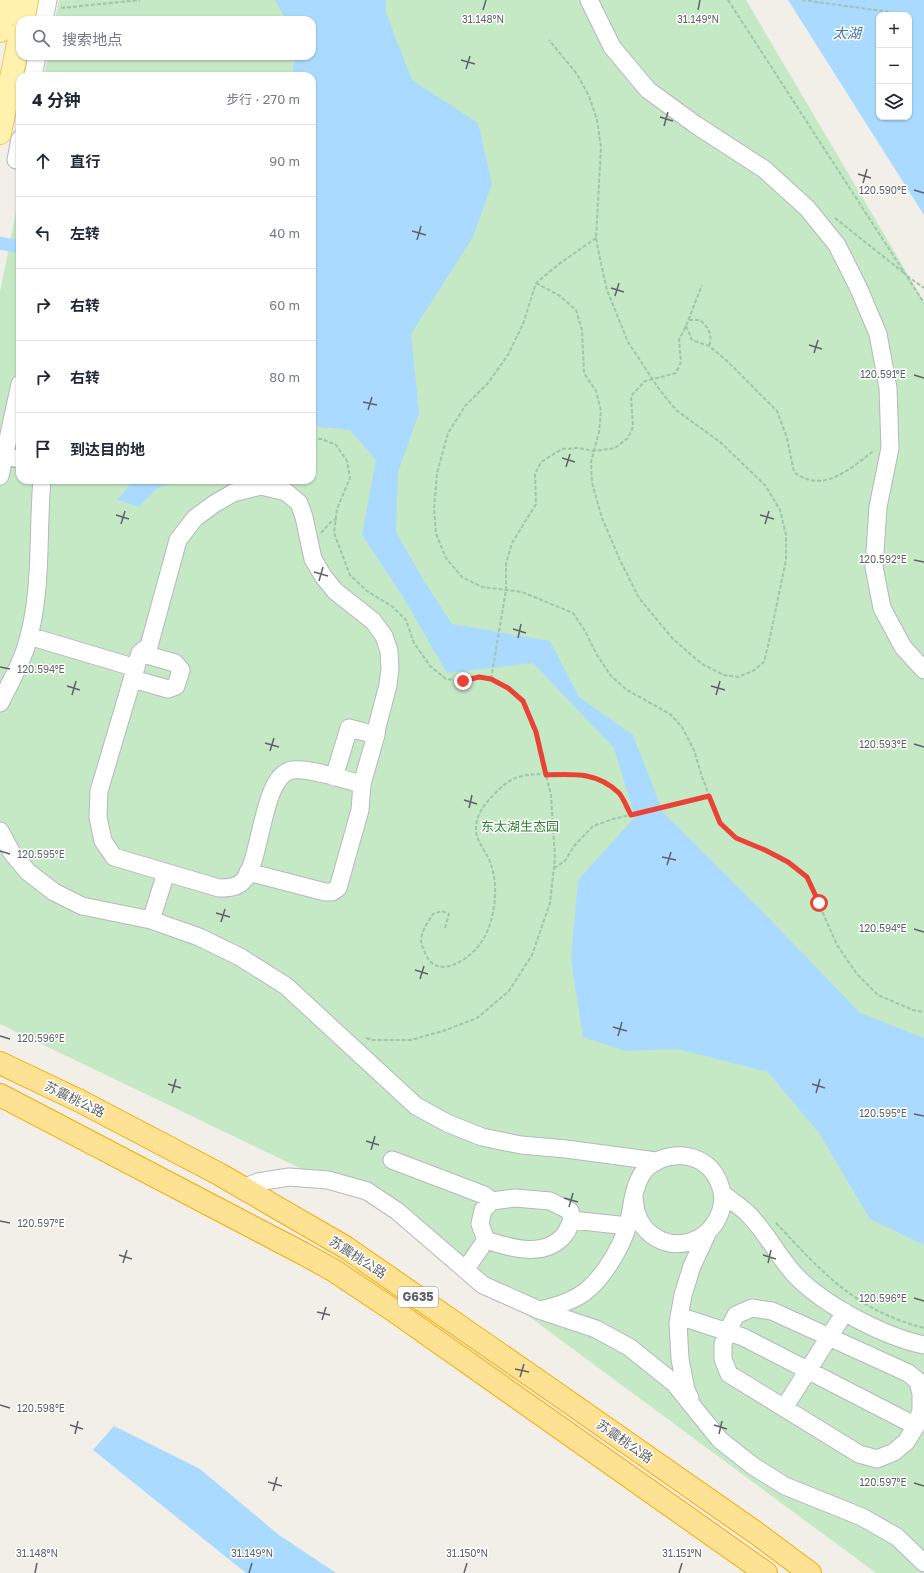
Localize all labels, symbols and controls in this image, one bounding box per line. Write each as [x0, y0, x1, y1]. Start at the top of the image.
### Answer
map controls [876, 12, 912, 120]
button: + [876, 12, 912, 48]
text: 31.148°N [462, 13, 504, 25]
text: 31.149°N [677, 13, 719, 25]
search box [16, 16, 316, 60]
water label: 太湖 [833, 24, 863, 41]
icon: search [30, 27, 52, 49]
text: 搜索地点 [62, 30, 122, 48]
button: − [876, 48, 912, 84]
button: layers [876, 84, 912, 120]
text: 4 分钟 [32, 89, 81, 110]
text: 步行 · 270 m [226, 91, 300, 107]
icon: ahead [32, 150, 54, 172]
text: 直行 [70, 152, 100, 170]
text: 90 m [269, 153, 300, 169]
text: 120.590°E [859, 184, 907, 196]
icon: left [32, 222, 54, 244]
text: 左转 [70, 224, 100, 242]
text: 40 m [269, 225, 300, 241]
icon: right [32, 294, 54, 316]
text: 右转 [70, 296, 100, 314]
text: 60 m [269, 297, 300, 313]
icon: right [32, 366, 54, 388]
text: 右转 [70, 368, 100, 386]
text: 120.591°E [860, 368, 906, 380]
text: 80 m [269, 369, 300, 385]
icon: arrive [32, 438, 54, 460]
text: 到达目的地 [70, 440, 145, 458]
text: 120.592°E [859, 553, 907, 565]
text: 120.594°E [17, 663, 65, 675]
route end [454, 672, 472, 690]
text: 120.593°E [859, 738, 907, 750]
park label: 东太湖生态园 [481, 818, 559, 834]
text: 120.595°E [17, 848, 65, 860]
route start [810, 894, 828, 912]
text: 120.594°E [859, 922, 907, 934]
text: 120.596°E [17, 1032, 65, 1044]
street label: 苏震桃公路 [42, 1078, 108, 1120]
text: 120.595°E [859, 1107, 907, 1119]
text: 120.597°E [18, 1217, 65, 1229]
street label: 苏震桃公路 [326, 1233, 390, 1281]
road number: G635 [398, 1287, 438, 1307]
text: 120.596°E [859, 1292, 907, 1304]
text: 120.598°E [17, 1402, 65, 1414]
street label: 苏震桃公路 [594, 1416, 656, 1466]
text: 120.597°E [860, 1476, 907, 1488]
text: 31.148°N [16, 1547, 58, 1559]
text: 31.149°N [231, 1547, 273, 1559]
text: 31.150°N [446, 1547, 488, 1559]
text: 31.151°N [662, 1547, 702, 1559]

